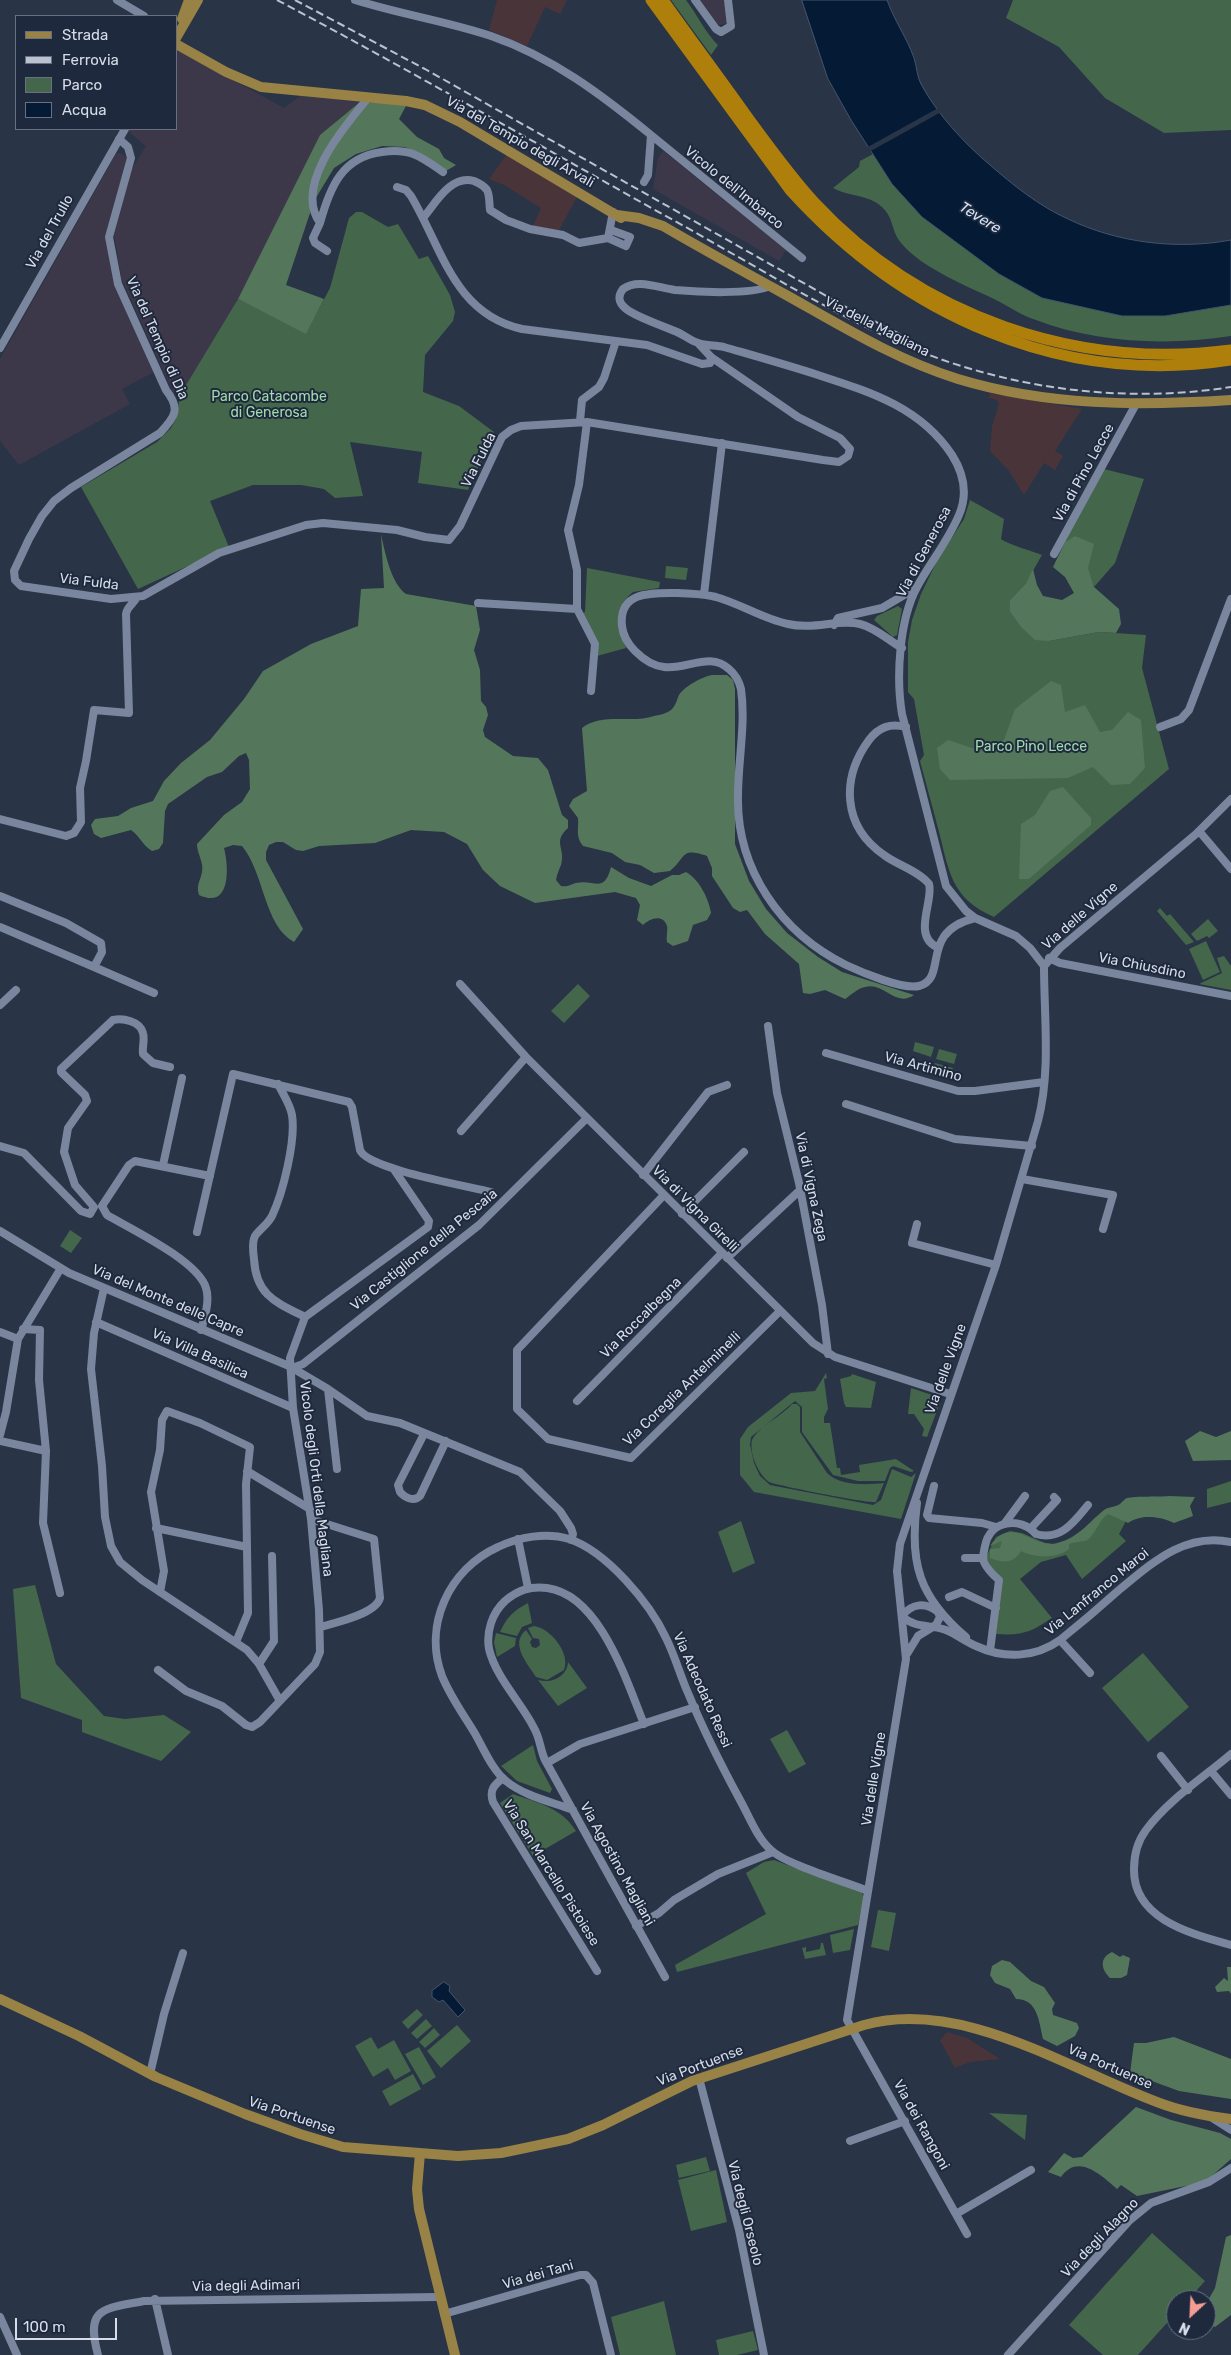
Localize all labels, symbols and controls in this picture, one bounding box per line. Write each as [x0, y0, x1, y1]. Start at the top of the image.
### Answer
legend [15, 15, 178, 130]
text: Strada [62, 26, 108, 44]
text: Ferrovia [62, 51, 119, 69]
text: Parco [62, 76, 102, 94]
street label: Via del Tempio degli Arvali [443, 93, 597, 191]
text: Acqua [62, 101, 107, 119]
street label: Vicolo dell'Imbarco [681, 143, 787, 233]
street label: Via del Trullo [23, 192, 77, 272]
water label: Tevere [956, 198, 1004, 238]
street label: Via del Tempio di Dia [122, 274, 192, 402]
street label: Via della Magliana [822, 293, 932, 361]
park label: Parco Catacombe di Generosa [211, 389, 327, 422]
street label: Via di Pino Lecce [1050, 421, 1118, 525]
street label: Via Fulda [458, 430, 500, 490]
street label: Via di Generosa [893, 504, 955, 600]
street label: Via Fulda [58, 570, 120, 594]
park label: Parco Pino Lecce [975, 739, 1087, 755]
street label: Via delle Vigne [1039, 878, 1121, 954]
street label: Via Chiusdino [1097, 949, 1187, 983]
street label: Via Artimino [882, 1049, 964, 1085]
street label: Via di Vigna Zega [791, 1131, 831, 1243]
street label: Via di Vigna Girelli [648, 1162, 742, 1256]
street label: Via Castiglione della Pescaia [347, 1186, 501, 1314]
street label: Via del Monte delle Capre [89, 1261, 247, 1341]
street label: Via Roccalbegna [597, 1274, 685, 1362]
street label: Via delle Vigne [922, 1321, 970, 1417]
street label: Via Villa Basilica [149, 1325, 251, 1383]
street label: Via Coreglia Antelminelli [620, 1328, 744, 1450]
street label: Vicolo degli Orti della Magliana [296, 1380, 336, 1578]
street label: Via Lanfranco Maroi [1042, 1545, 1152, 1639]
street label: Via Adeodato Ressi [669, 1630, 735, 1750]
street label: Via delle Vigne [858, 1731, 890, 1827]
street label: Via San Marcello Pistoiese [499, 1797, 603, 1949]
street label: Via Agostino Magliani [576, 1799, 658, 1929]
street label: Via Portuense [1065, 2041, 1155, 2093]
street label: Via Portuense [654, 2042, 746, 2090]
street label: Via dei Rangoni [889, 2077, 953, 2173]
street label: Via Portuense [246, 2093, 338, 2139]
street label: Via degli Orseolo [724, 2159, 766, 2267]
street label: Via degli Alagno [1058, 2195, 1142, 2281]
street label: Via dei Tani [501, 2257, 575, 2293]
street label: Via degli Adimari [192, 2277, 300, 2295]
north arrow [1166, 2290, 1216, 2340]
scale bar [18, 2308, 120, 2340]
text: 100 m [23, 2318, 65, 2336]
text: N [1177, 2318, 1193, 2338]

